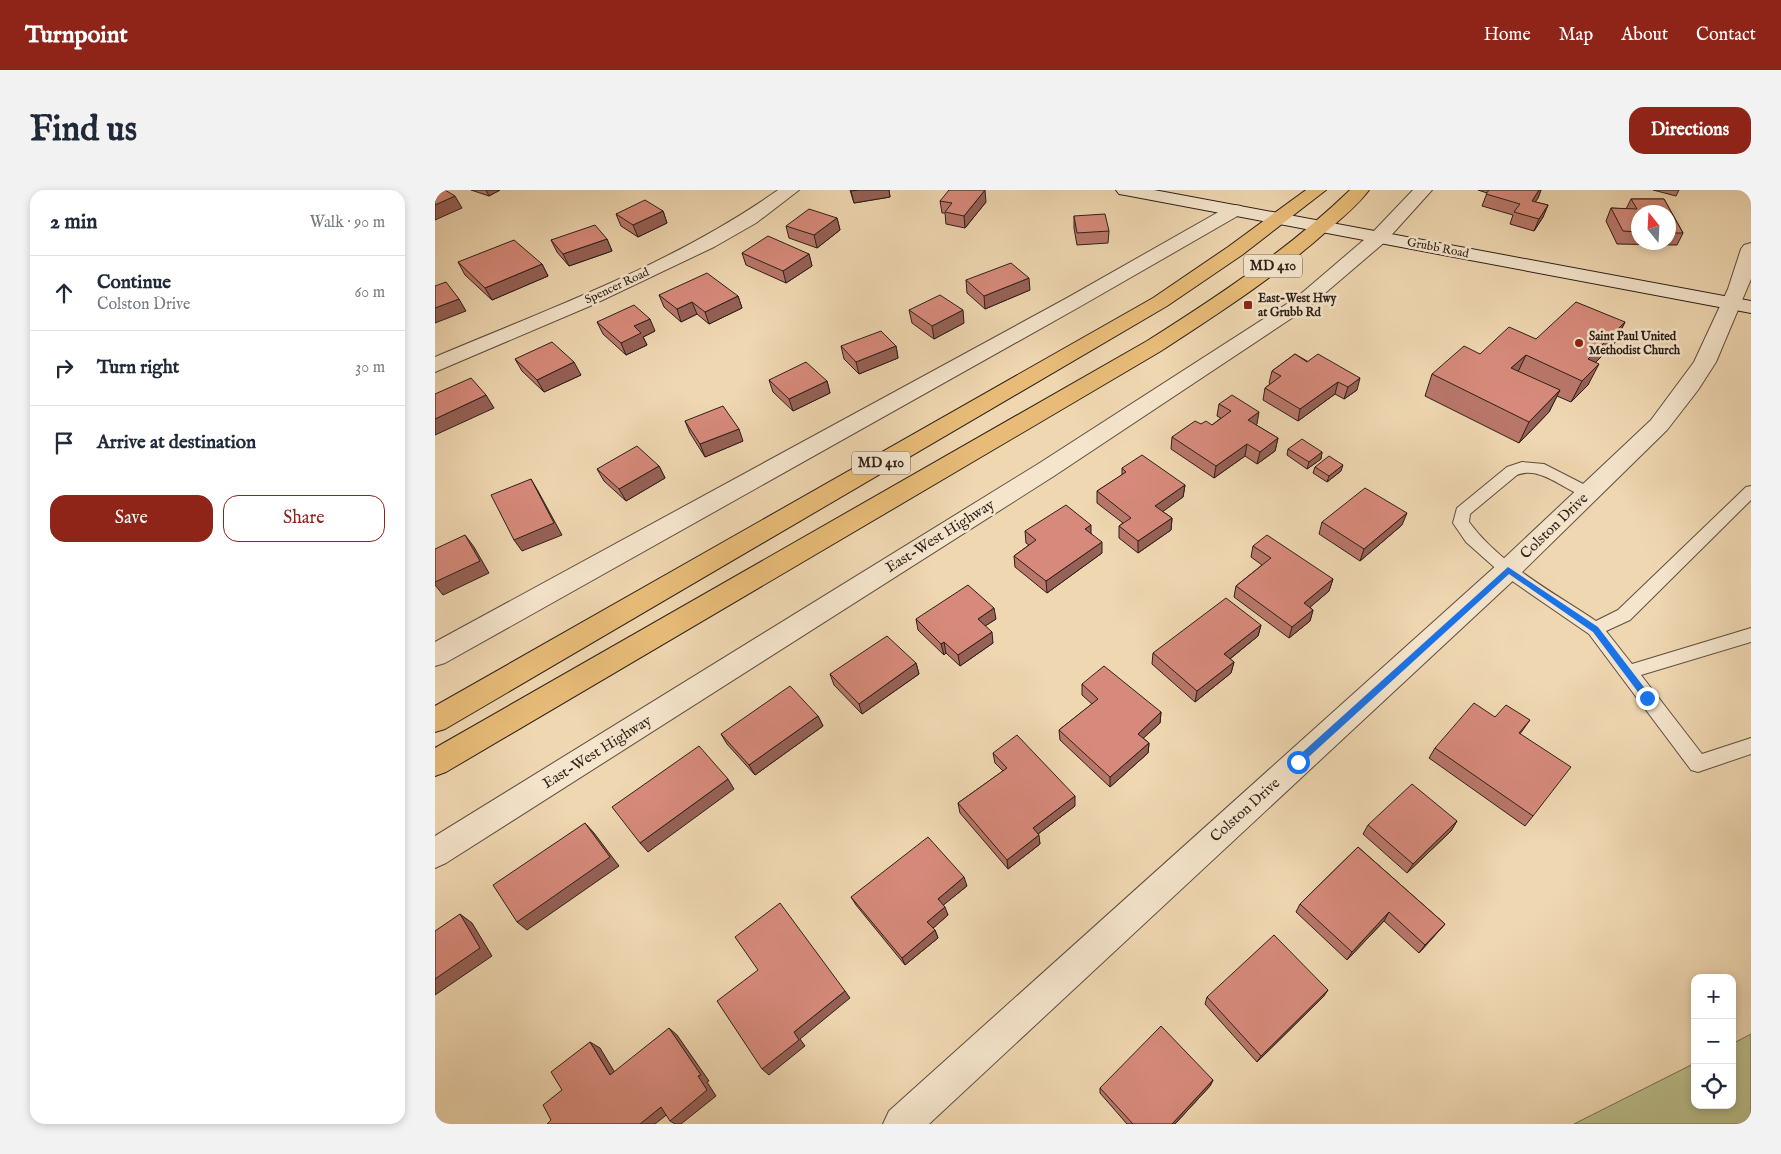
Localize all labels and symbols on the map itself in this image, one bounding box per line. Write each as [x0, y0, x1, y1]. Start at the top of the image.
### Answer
north arrow [1631, 205, 1676, 250]
street label: Grubb Road [1406, 235, 1471, 261]
road number: MD 410 [1244, 254, 1302, 278]
street label: Spencer Road [582, 264, 653, 308]
place label: East-West Hwy at Grubb Rd [1258, 291, 1338, 320]
marker: East-West Hwy at Grubb Rd [1242, 299, 1254, 311]
place label: Saint Paul United Methodist Church [1589, 329, 1681, 358]
marker: Saint Paul United Methodist Church [1573, 337, 1585, 349]
road number: MD 410 [852, 452, 910, 474]
street label: Colston Drive [1516, 489, 1592, 563]
street label: East-West Highway [882, 495, 998, 577]
route end [1636, 687, 1659, 710]
street label: East-West Highway [539, 711, 655, 793]
route start [1287, 751, 1310, 774]
street label: Colston Drive [1206, 774, 1284, 846]

